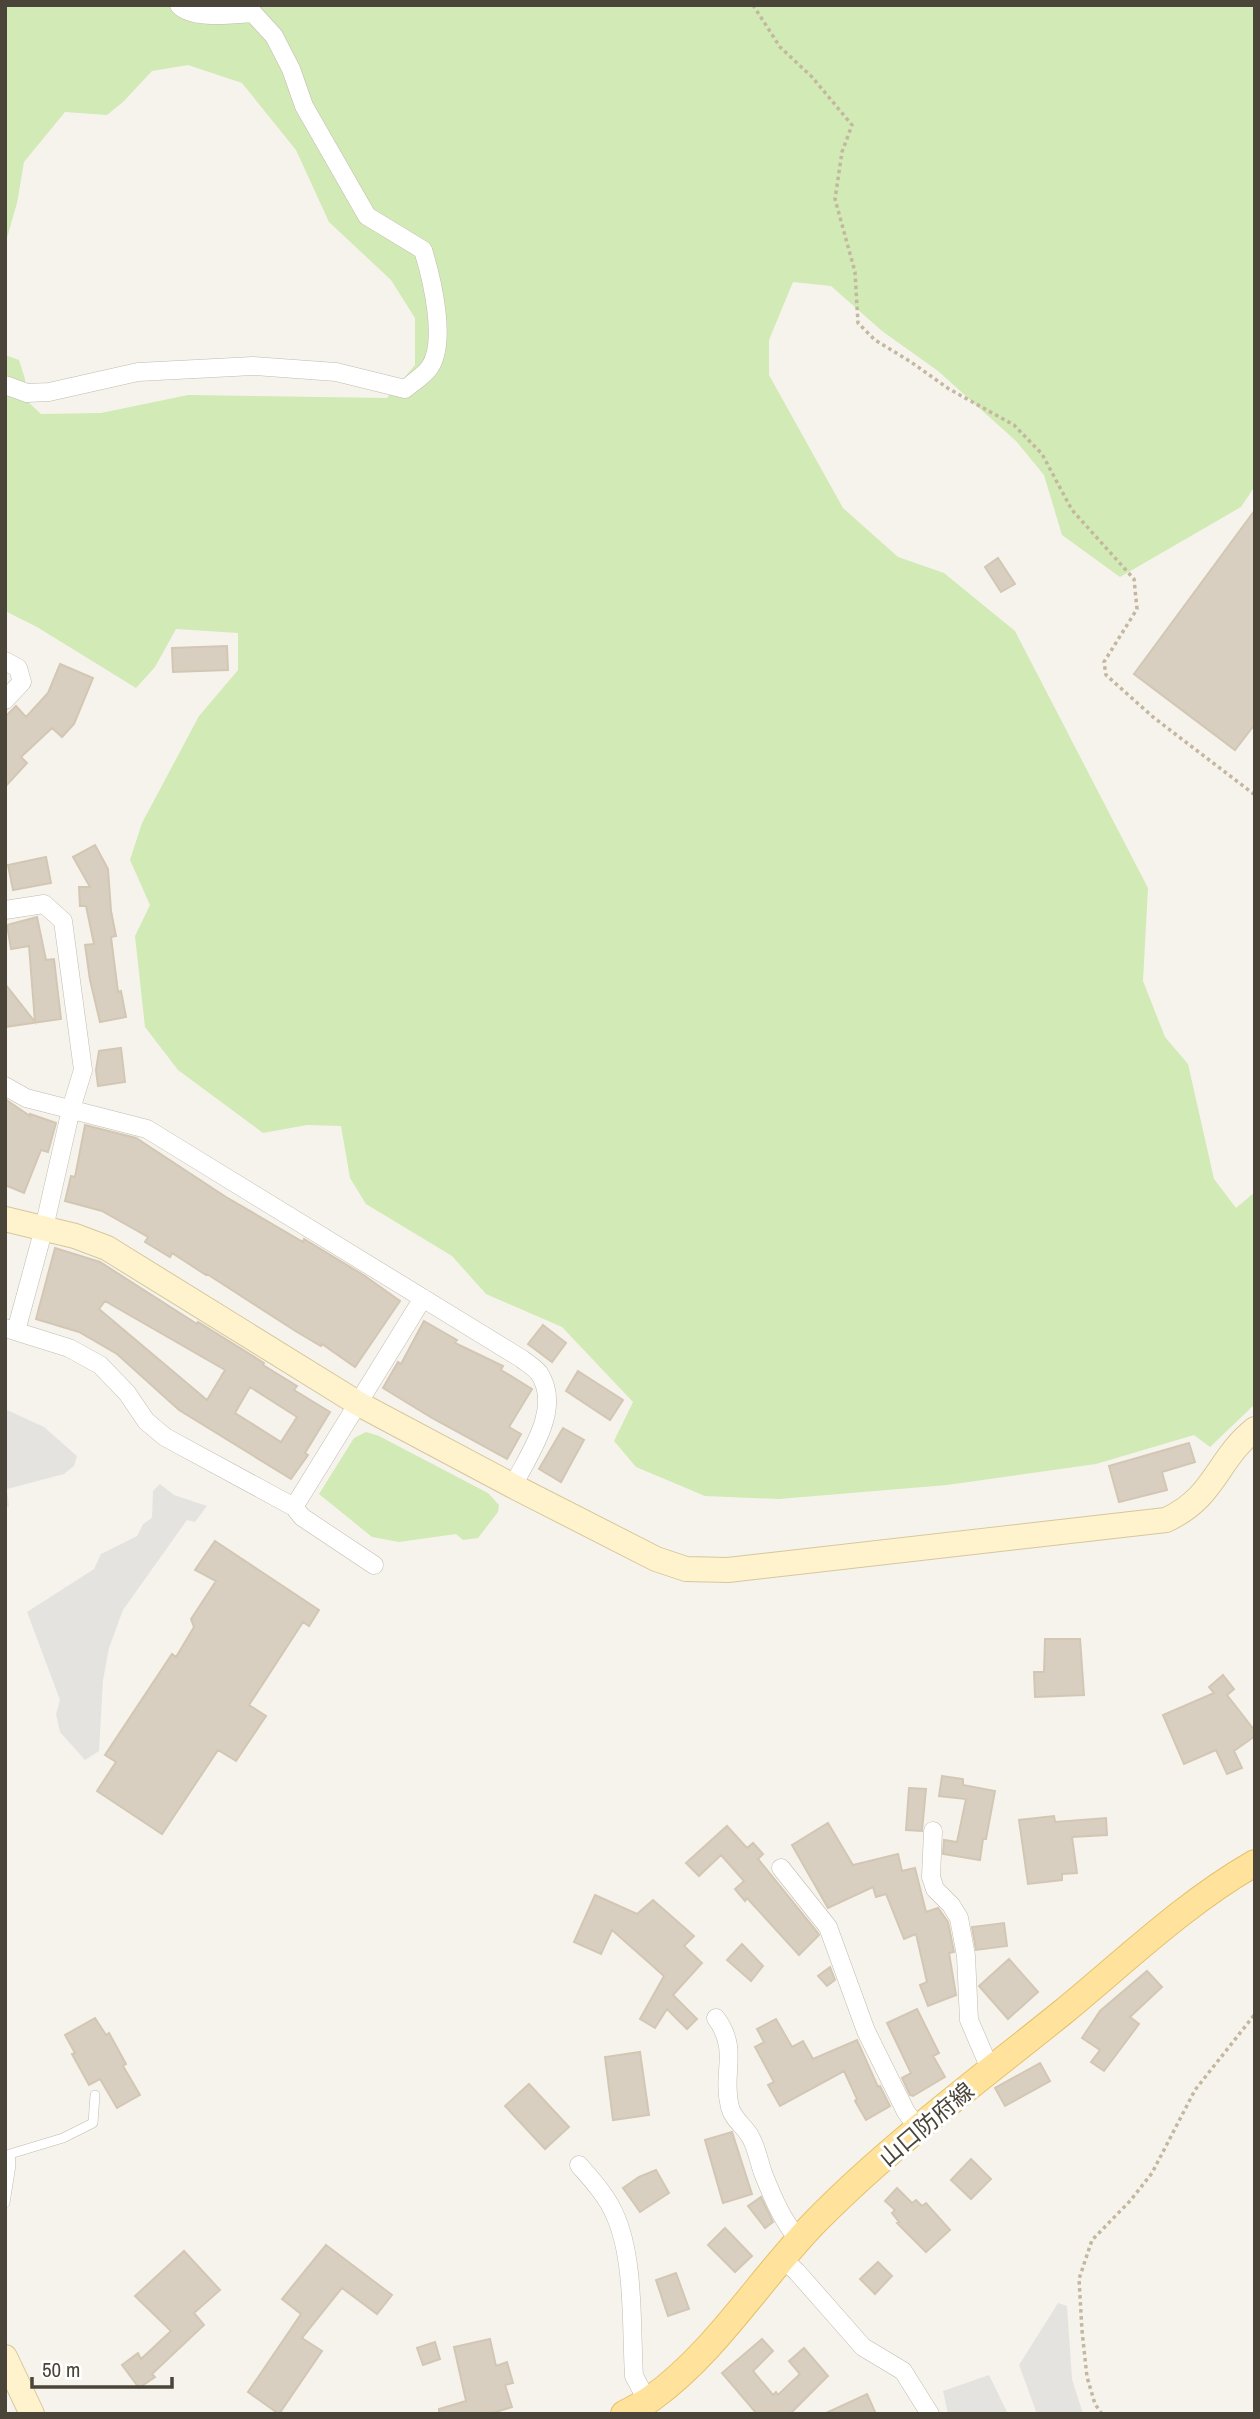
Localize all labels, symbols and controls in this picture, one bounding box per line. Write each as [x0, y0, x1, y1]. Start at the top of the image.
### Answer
street label: 山口防府線 [872, 2075, 980, 2173]
scale bar [32, 2346, 172, 2390]
text: 50 m [42, 2355, 80, 2384]

